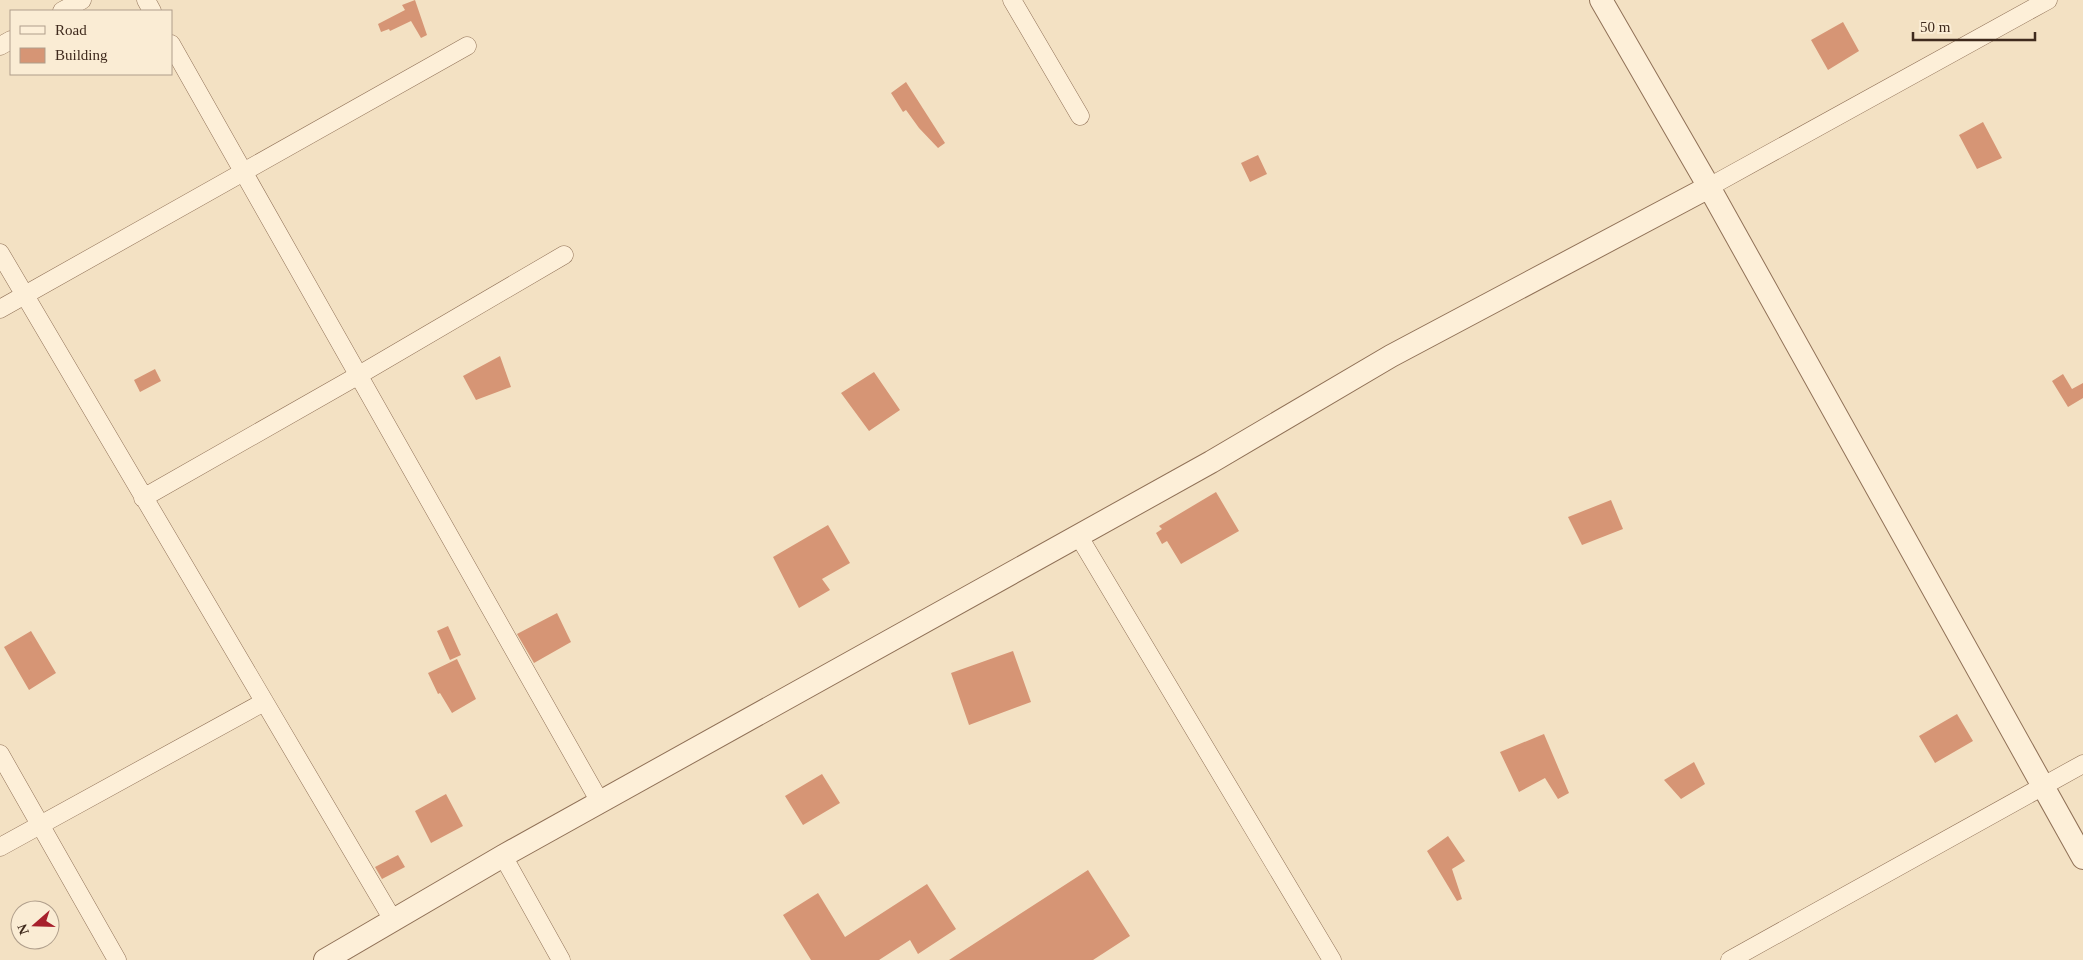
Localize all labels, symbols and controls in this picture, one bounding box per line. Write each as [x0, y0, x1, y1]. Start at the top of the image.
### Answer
legend [10, 10, 172, 75]
scale bar [1913, 10, 2036, 42]
text: 50 m [1920, 19, 1951, 35]
text: Road [55, 22, 87, 38]
text: Building [55, 47, 108, 63]
north arrow [10, 900, 60, 950]
text: N [14, 922, 32, 937]

